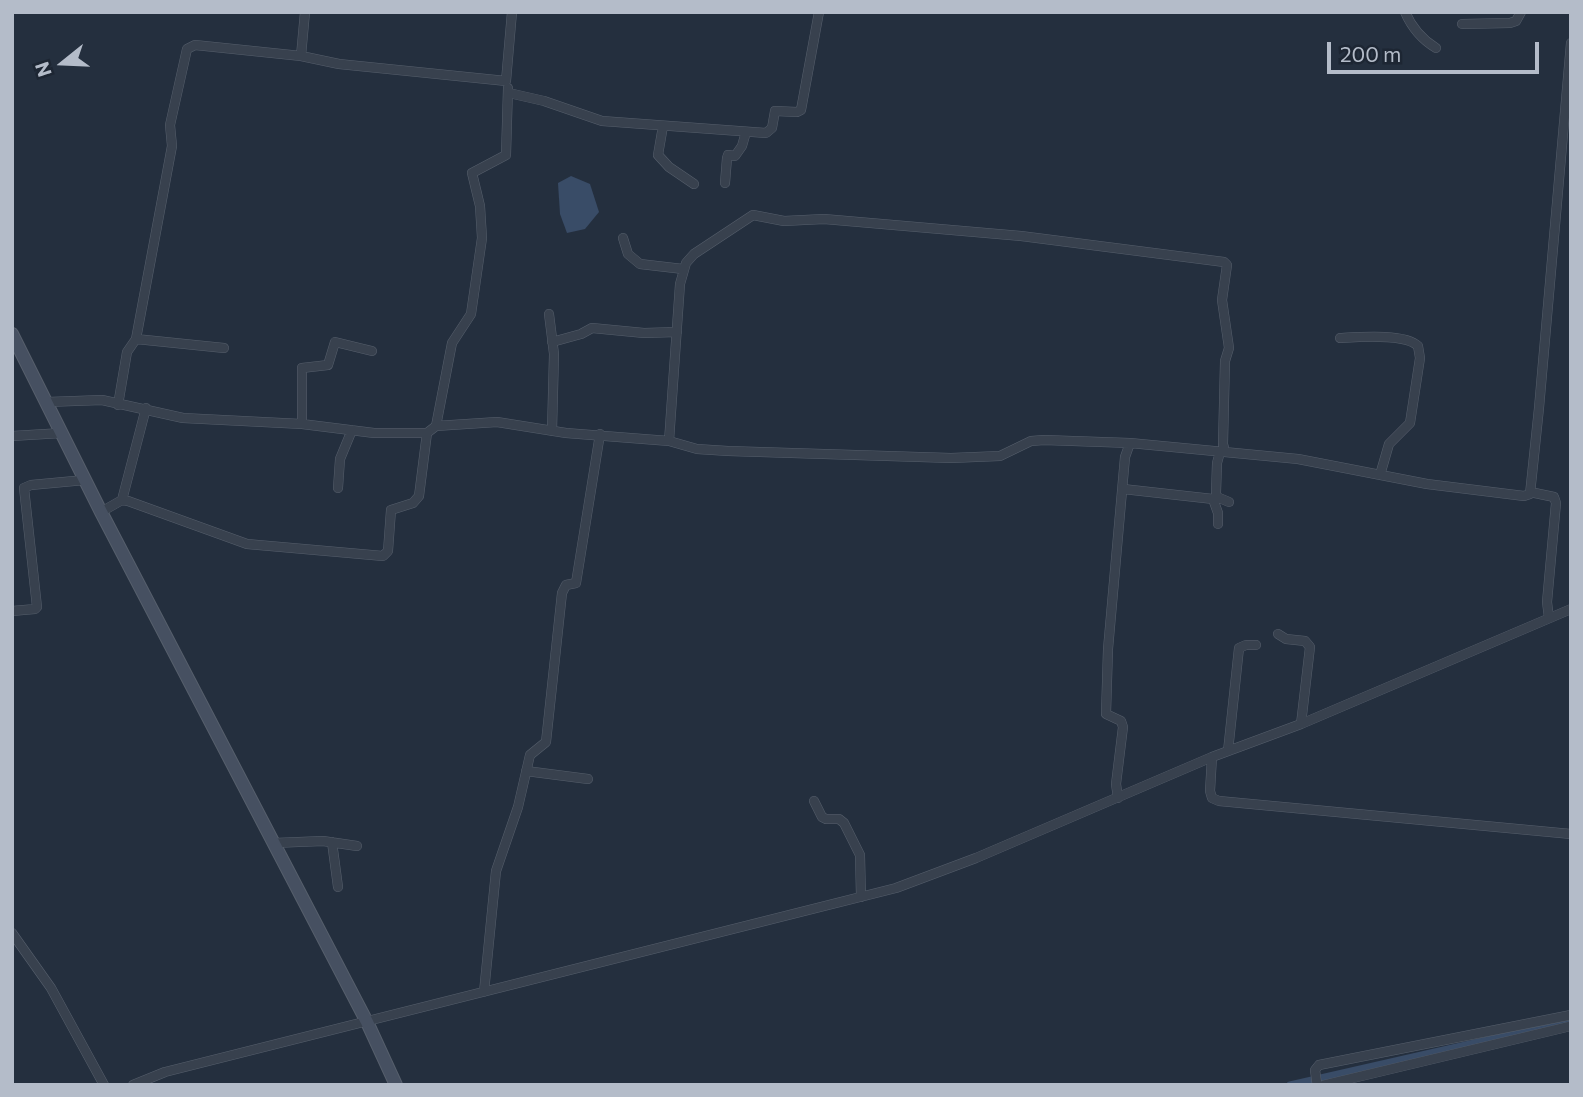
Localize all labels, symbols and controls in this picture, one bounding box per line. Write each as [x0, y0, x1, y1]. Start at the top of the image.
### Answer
north arrow [28, 28, 98, 98]
scale bar [1331, 28, 1543, 72]
text: 200 m [1340, 41, 1401, 66]
text: N [29, 59, 56, 80]

